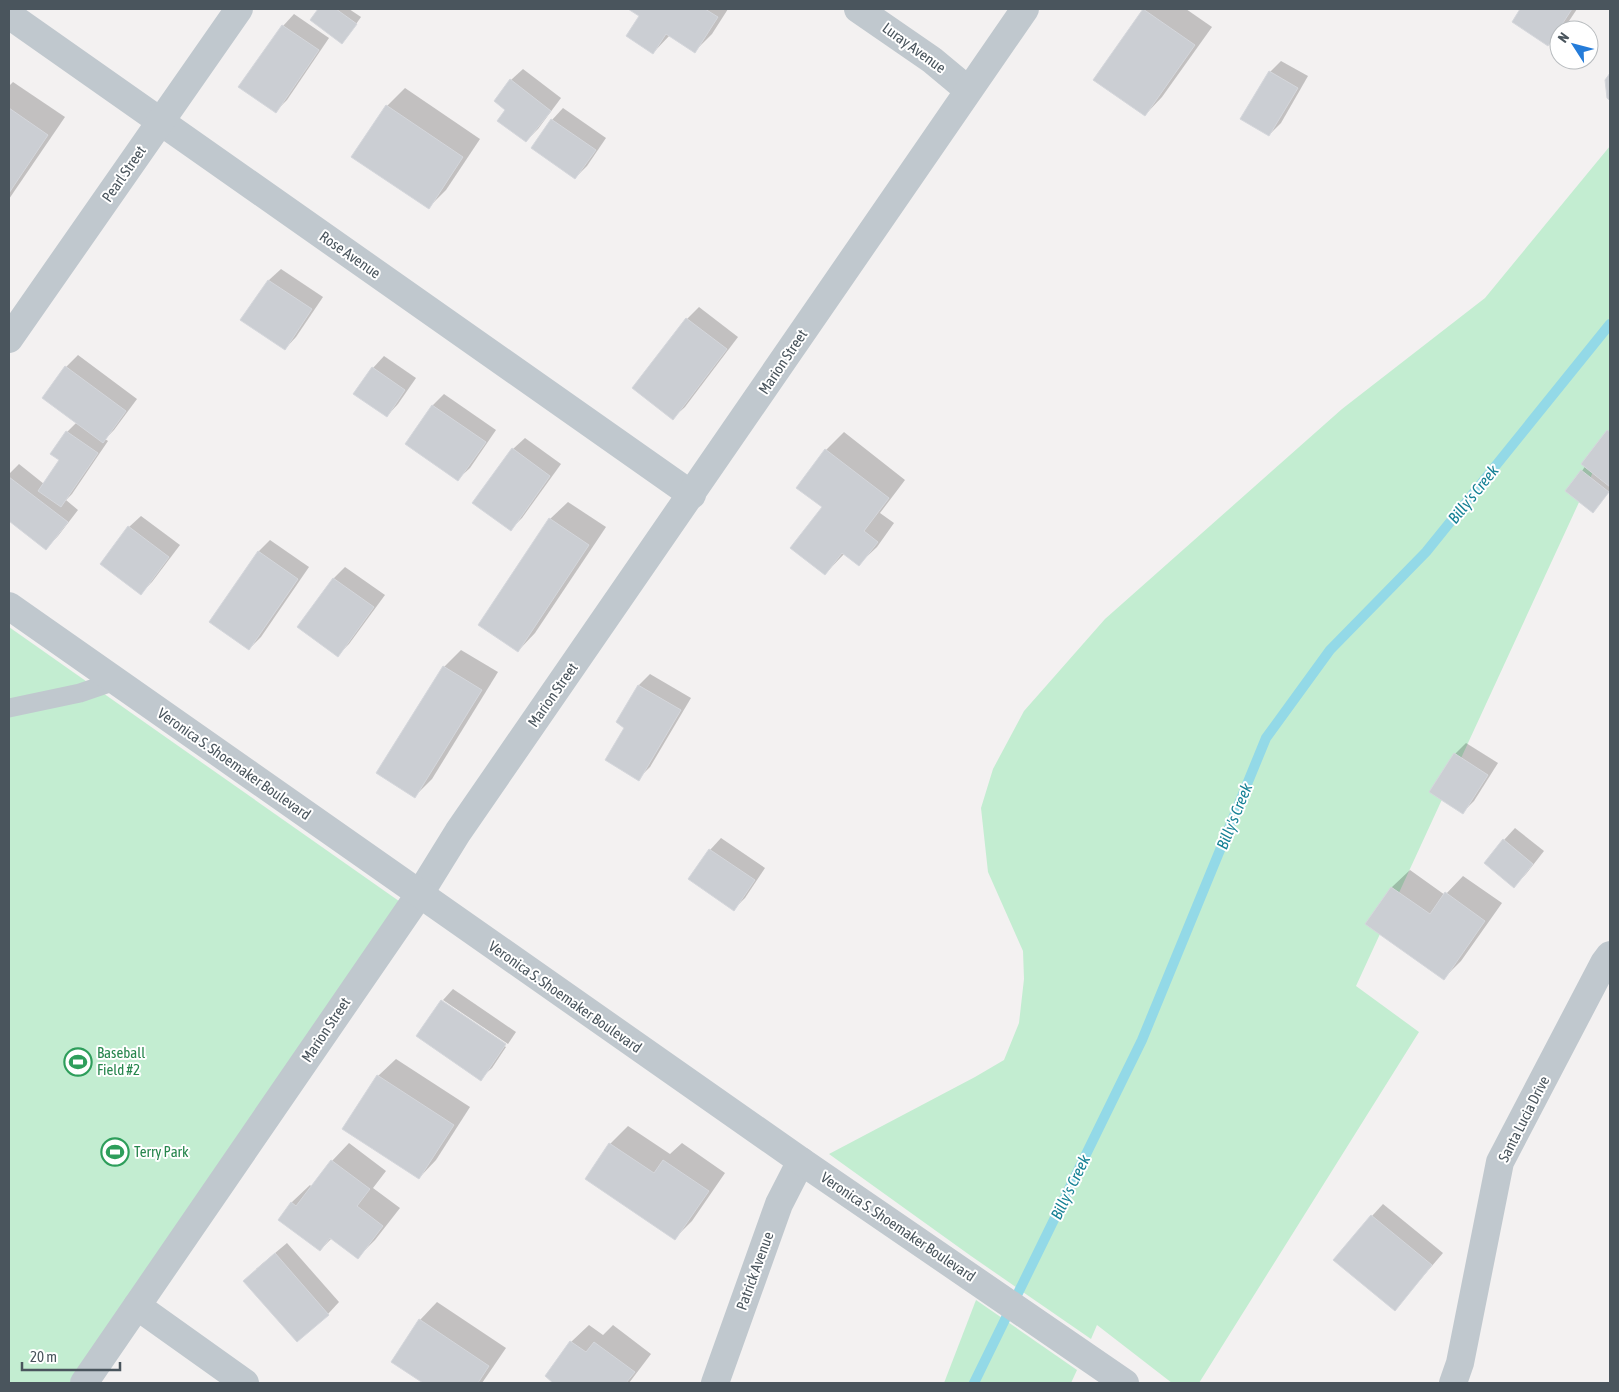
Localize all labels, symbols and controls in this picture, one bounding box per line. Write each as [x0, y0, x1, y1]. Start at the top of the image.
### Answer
street label: Luray Avenue [879, 19, 949, 76]
north arrow [1549, 20, 1599, 70]
text: N [1555, 29, 1572, 45]
street label: Pearl Street [98, 142, 149, 205]
street label: Rose Avenue [317, 227, 384, 282]
street label: Marion Street [755, 326, 810, 397]
water label: Billy's Creek [1444, 461, 1503, 527]
street label: Marion Street [524, 659, 581, 730]
street label: Veronica S. Shoemaker Boulevard [155, 704, 314, 823]
water label: Billy's Creek [1213, 780, 1257, 852]
street label: Veronica S. Shoemaker Boulevard [486, 937, 645, 1056]
street label: Marion Street [298, 994, 353, 1065]
place label: Baseball Field #2 [97, 1044, 145, 1078]
sports icon: Baseball Field #2 [63, 1047, 93, 1077]
street label: Santa Lucia Drive [1495, 1073, 1553, 1165]
sports icon: Terry Park [100, 1137, 130, 1167]
place label: Terry Park [134, 1143, 189, 1160]
water label: Billy's Creek [1047, 1151, 1095, 1223]
street label: Veronica S. Shoemaker Boulevard [818, 1168, 979, 1285]
street label: Patrick Avenue [733, 1229, 777, 1312]
scale bar [22, 1340, 120, 1372]
text: 20 m [30, 1348, 57, 1365]

